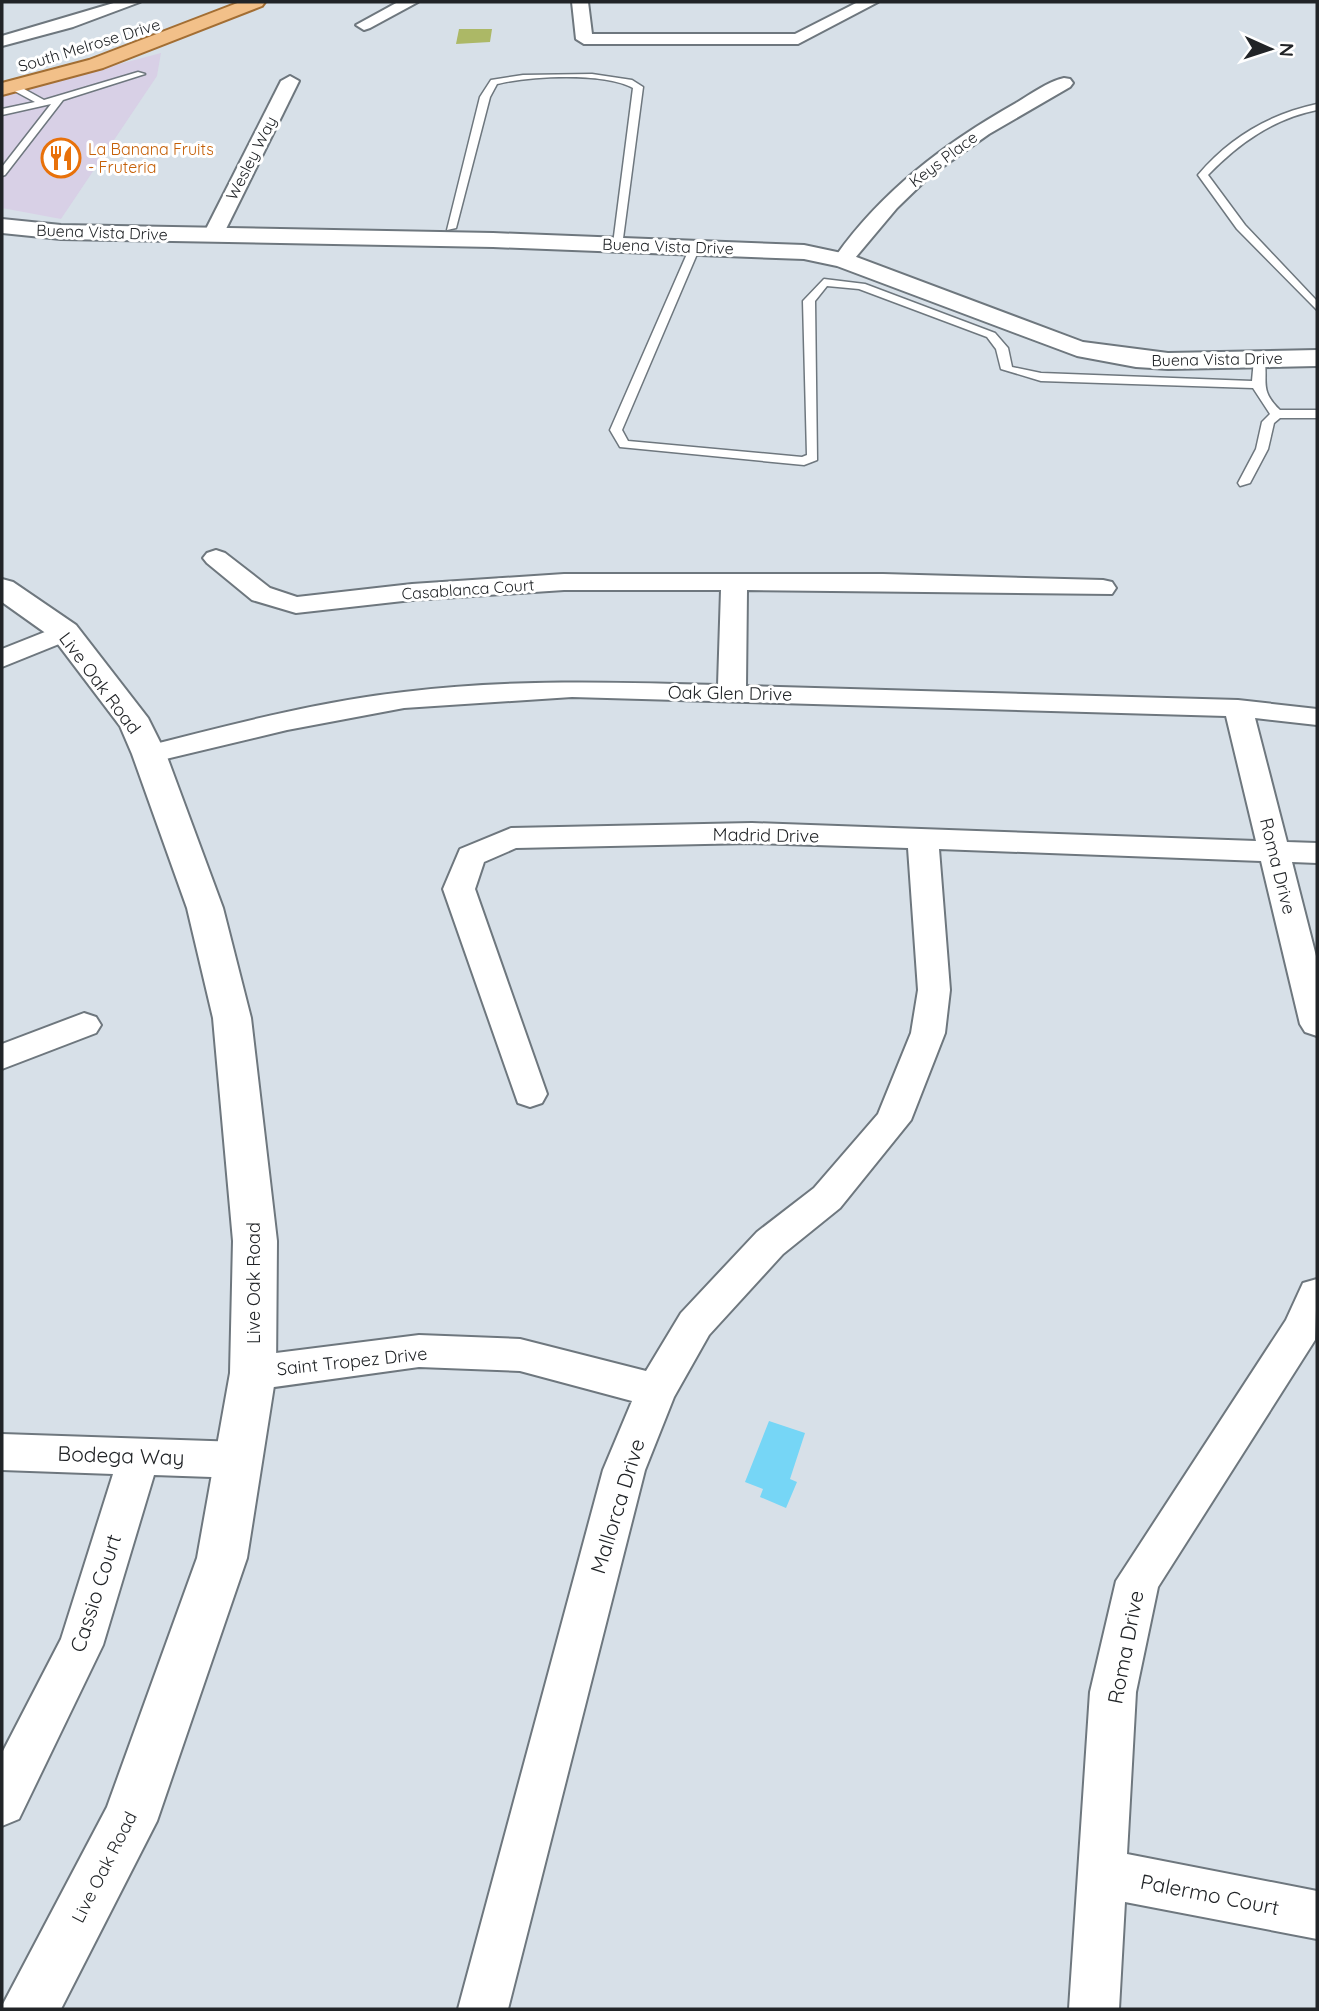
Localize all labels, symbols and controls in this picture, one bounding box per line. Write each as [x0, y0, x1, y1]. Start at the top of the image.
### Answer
street label: South Melrose Drive [16, 14, 162, 76]
north arrow [1235, 14, 1305, 84]
text: N [1275, 42, 1299, 57]
street label: Wesley Way [221, 113, 281, 203]
street label: Keys Place [905, 127, 981, 191]
restaurant icon: La Banana Fruits - Fruteria [40, 137, 82, 179]
place label: La Banana Fruits - Fruteria [88, 139, 214, 177]
street label: Buena Vista Drive [36, 220, 168, 244]
street label: Buena Vista Drive [602, 234, 734, 258]
street label: Buena Vista Drive [1151, 348, 1283, 370]
street label: Casablanca Court [401, 574, 535, 604]
street label: Live Oak Road [54, 627, 146, 739]
street label: Oak Glen Drive [668, 680, 792, 706]
street label: Roma Drive [1255, 815, 1301, 917]
street label: Madrid Drive [712, 823, 820, 847]
street label: Live Oak Road [242, 1222, 265, 1344]
street label: Saint Tropez Drive [275, 1342, 429, 1380]
street label: Mallorca Drive [584, 1435, 650, 1577]
street label: Bodega Way [57, 1440, 185, 1470]
street label: Cassio Court [64, 1531, 126, 1655]
street label: Roma Drive [1101, 1588, 1149, 1706]
street label: Live Oak Road [66, 1807, 142, 1927]
street label: Palermo Court [1138, 1868, 1282, 1920]

